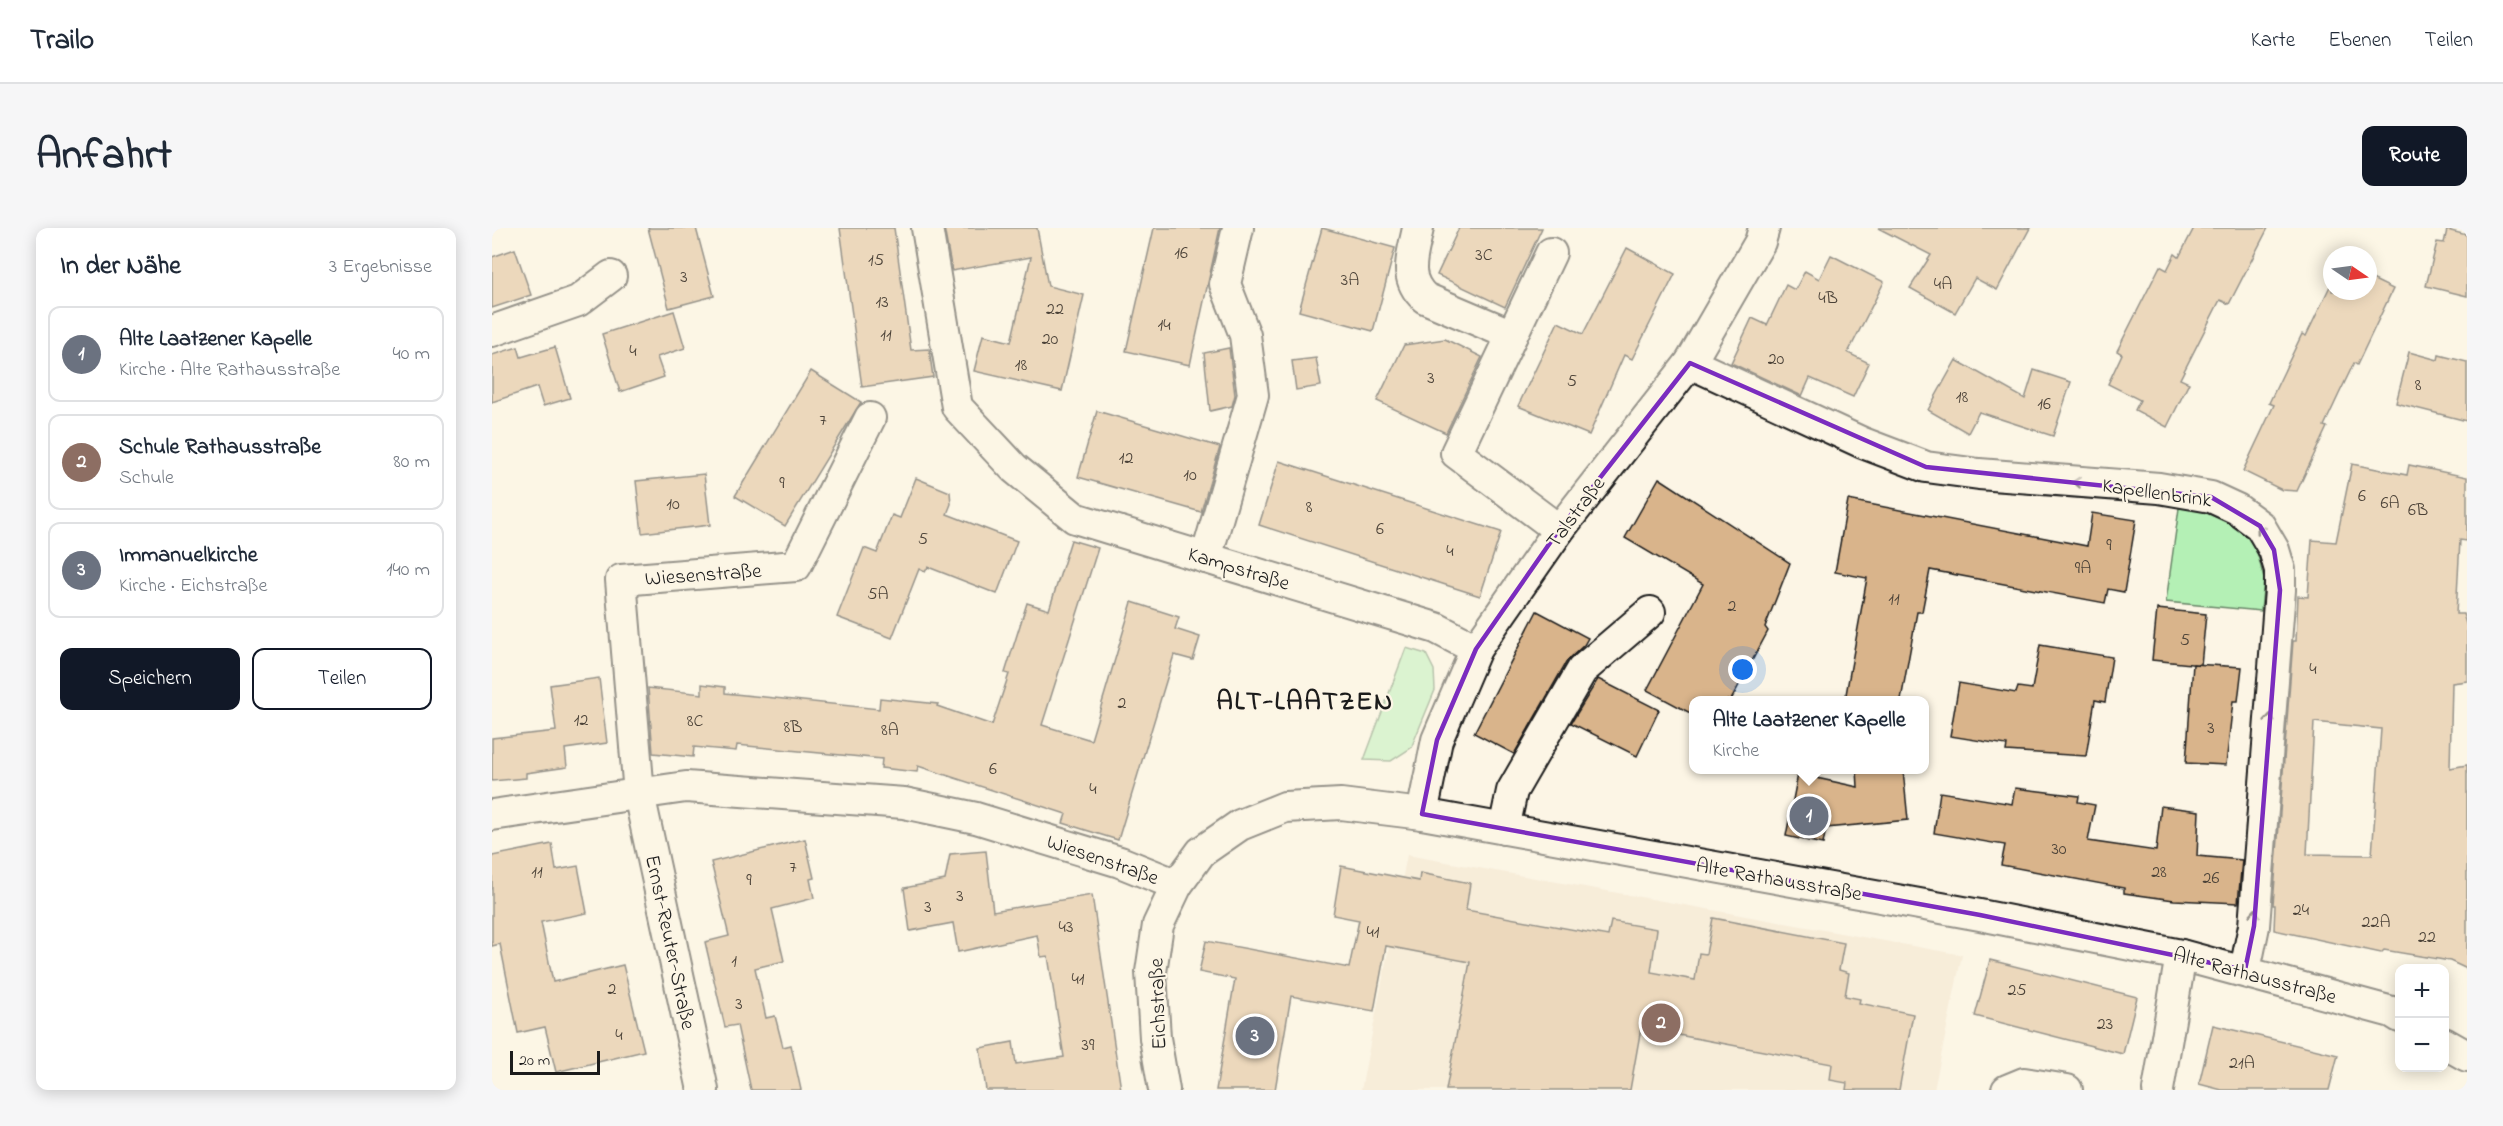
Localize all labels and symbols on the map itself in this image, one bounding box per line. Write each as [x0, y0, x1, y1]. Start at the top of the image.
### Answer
house number: 16 [1174, 241, 1188, 267]
house number: 3C [1475, 243, 1493, 269]
north arrow [2323, 246, 2377, 300]
house number: 15 [868, 248, 884, 274]
house number: 3 [680, 265, 688, 291]
house number: 3A [1341, 268, 1359, 294]
house number: 4A [1934, 272, 1952, 298]
house number: 4B [1818, 286, 1838, 312]
house number: 13 [875, 290, 889, 316]
house number: 22 [1046, 297, 1064, 323]
house number: 14 [1157, 313, 1171, 339]
house number: 11 [880, 323, 892, 349]
house number: 20 [1042, 327, 1059, 353]
house number: 4 [629, 339, 637, 365]
house number: 20 [1768, 347, 1785, 373]
house number: 18 [1015, 353, 1027, 379]
house number: 3 [1427, 366, 1435, 392]
house number: 5 [1567, 369, 1577, 395]
house number: 8 [2415, 373, 2422, 399]
house number: 18 [1956, 385, 1968, 411]
house number: 16 [2037, 392, 2051, 418]
house number: 7 [819, 408, 827, 434]
house number: 12 [1119, 446, 1133, 472]
house number: 10 [1183, 463, 1197, 489]
house number: 9 [779, 471, 785, 497]
street label: Talstraße [1540, 471, 1614, 555]
street label: Kapellenbrink [2100, 471, 2214, 517]
one-way arrow [2072, 476, 2081, 489]
house number: 6 [2358, 484, 2366, 510]
house number: 6A [2380, 491, 2400, 517]
house number: 10 [666, 492, 680, 518]
house number: 8 [1306, 495, 1313, 521]
house number: 6B [2408, 498, 2428, 524]
house number: 6 [1376, 517, 1384, 543]
one-way arrow [2257, 525, 2268, 536]
house number: 5 [918, 527, 928, 553]
house number: 9 [2106, 533, 2112, 559]
house number: 4 [1446, 539, 1454, 565]
street label: Kampstraße [1184, 540, 1294, 600]
house number: 9A [2075, 556, 2091, 582]
street label: Wiesenstraße [644, 557, 763, 595]
house number: 5A [867, 582, 889, 608]
house number: 11 [1888, 587, 1900, 613]
house number: 2 [1728, 594, 1737, 620]
house number: 5 [2180, 628, 2190, 654]
your location [1728, 655, 1757, 684]
house number: 4 [2309, 657, 2317, 683]
district label: ALT-LAATZEN [1216, 683, 1394, 722]
house number: 2 [1118, 691, 1127, 717]
house number: 12 [574, 708, 588, 734]
house number: 8C [687, 709, 703, 735]
one-way arrow [2263, 714, 2276, 723]
house number: 8B [784, 715, 802, 741]
house number: 3 [2207, 716, 2215, 742]
house number: 8A [881, 718, 899, 744]
house number: 6 [989, 757, 997, 783]
house number: 4 [1089, 777, 1097, 803]
pin: 1 [1790, 794, 1828, 838]
street label: Wiesenstraße [1042, 828, 1163, 894]
house number: 30 [2051, 837, 2067, 863]
street label: Ernst-Reuter-Straße [636, 852, 702, 1033]
street label: Alte Rathausstraße [1693, 852, 1865, 910]
house number: 7 [789, 855, 797, 881]
house number: 11 [531, 860, 543, 886]
house number: 28 [2151, 860, 2167, 886]
house number: 26 [2203, 866, 2220, 892]
house number: 9 [746, 868, 752, 894]
house number: 3 [956, 884, 964, 910]
house number: 3 [924, 895, 932, 921]
house number: 24 [2293, 898, 2310, 924]
one-way arrow [2248, 908, 2261, 917]
house number: 22A [2362, 910, 2390, 936]
house number: 43 [1059, 915, 1073, 941]
house number: 41 [1366, 920, 1380, 946]
house number: 22 [2418, 925, 2436, 951]
street label: Alte Rathausstraße [2169, 941, 2340, 1013]
house number: 1 [731, 949, 737, 975]
street label: Eichstraße [1142, 957, 1176, 1050]
house number: 41 [1071, 967, 1085, 993]
house number: 2 [608, 977, 617, 1003]
house number: 25 [2007, 978, 2027, 1004]
house number: 3 [735, 992, 743, 1018]
pin: 2 [1642, 1000, 1680, 1046]
house number: 23 [2097, 1012, 2113, 1038]
pin: 3 [1236, 1014, 1275, 1058]
house number: 4 [615, 1023, 623, 1049]
house number: 39 [1082, 1033, 1095, 1059]
scale bar [510, 1048, 600, 1076]
house number: 21A [2229, 1051, 2255, 1077]

